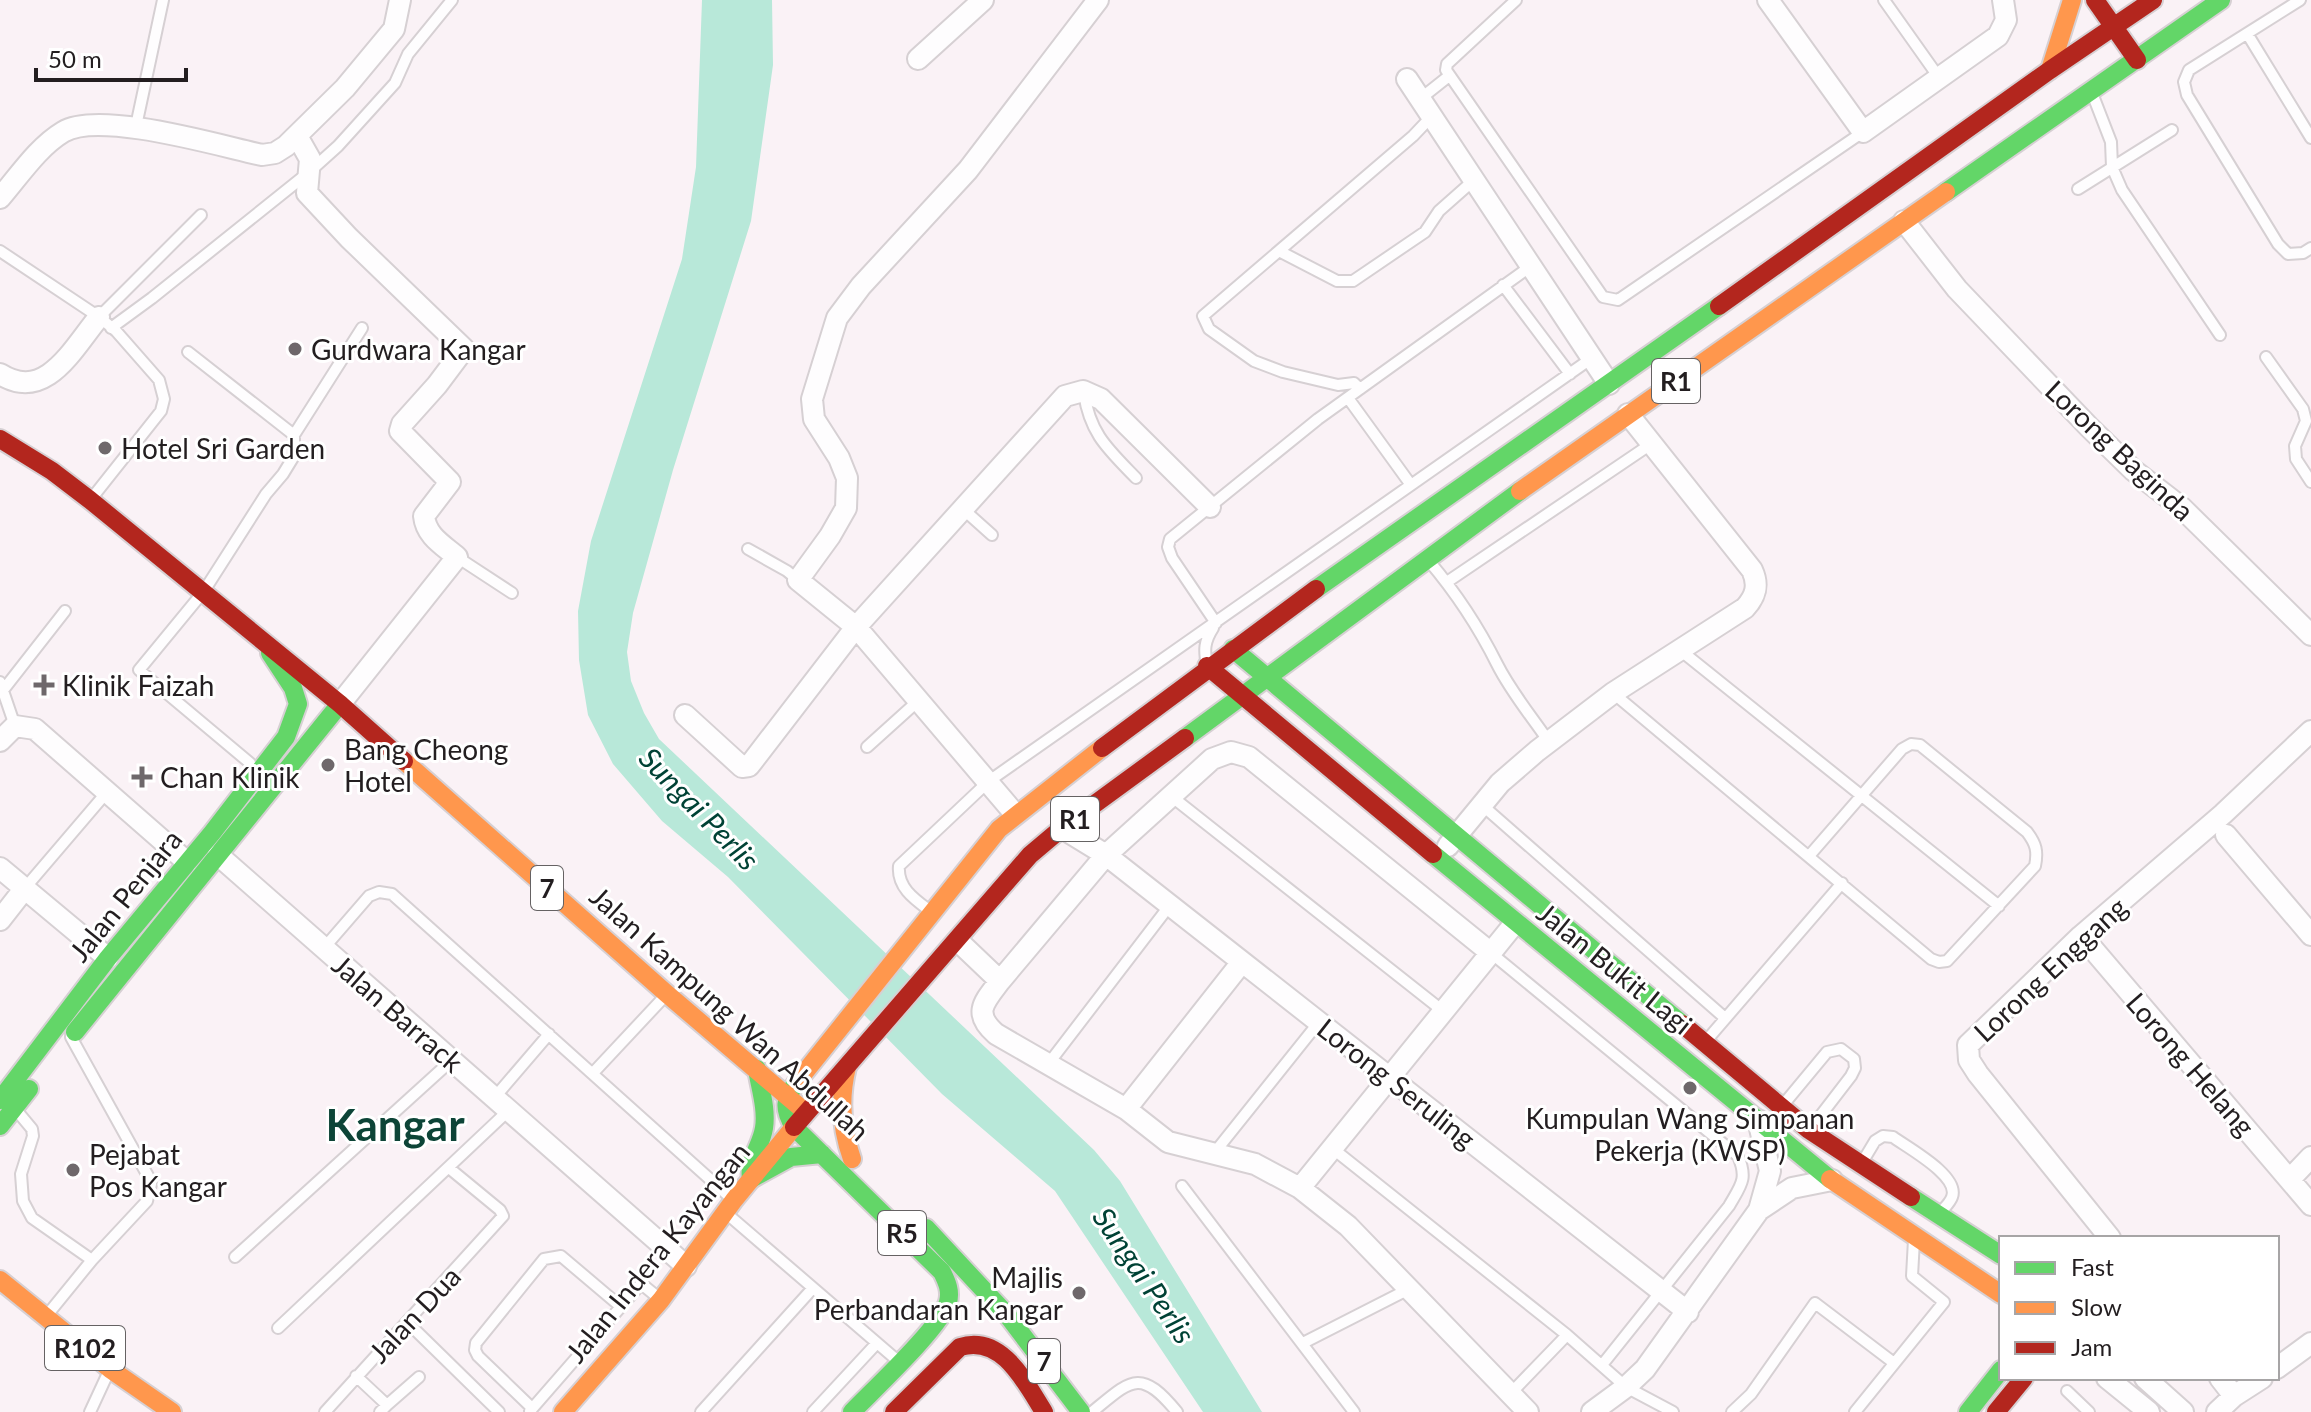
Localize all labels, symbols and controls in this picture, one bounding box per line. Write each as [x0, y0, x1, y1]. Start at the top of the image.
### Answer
scale bar [36, 32, 186, 82]
text: 50 m [48, 44, 102, 73]
place label: Gurdwara Kangar [311, 332, 526, 366]
marker: Gurdwara Kangar [286, 340, 304, 358]
road number: R1 [1652, 359, 1700, 403]
street label: Lorong Baginda [2039, 373, 2201, 527]
place label: Hotel Sri Garden [121, 431, 325, 465]
marker: Hotel Sri Garden [96, 439, 114, 457]
place label: Klinik Faizah [62, 668, 214, 702]
marker: Klinik Faizah [33, 674, 55, 696]
place label: Bang Cheong Hotel [344, 732, 508, 798]
water label: Sungai Perlis [633, 739, 767, 877]
marker: Bang Cheong Hotel [319, 756, 337, 774]
place label: Chan Klinik [160, 760, 300, 794]
marker: Chan Klinik [131, 766, 153, 788]
road number: R1 [1051, 797, 1099, 841]
street label: Jalan Penjara [62, 822, 188, 968]
road number: 7 [531, 866, 563, 910]
street label: Jalan Kampung Wan Abdullah [583, 879, 877, 1147]
street label: Lorong Enggang [1966, 890, 2134, 1048]
street label: Jalan Bukit Lagi [1531, 895, 1699, 1041]
street label: Jalan Barrack [326, 947, 471, 1079]
street label: Lorong Helang [2120, 985, 2262, 1143]
street label: Lorong Seruling [1311, 1011, 1483, 1155]
marker: Kumpulan Wang Simpanan Pekerja (KWSP) [1681, 1079, 1699, 1097]
district label: Kangar [325, 1098, 465, 1150]
place label: Kumpulan Wang Simpanan Pekerja (KWSP) [1526, 1101, 1855, 1167]
street label: Jalan Indera Kayangan [558, 1135, 756, 1369]
place label: Pejabat Pos Kangar [89, 1137, 227, 1203]
marker: Pejabat Pos Kangar [64, 1161, 82, 1179]
water label: Sungai Perlis [1086, 1200, 1204, 1350]
road number: R5 [878, 1211, 926, 1255]
legend [1999, 1236, 2279, 1380]
text: Fast [2071, 1252, 2114, 1281]
street label: Jalan Dua [361, 1259, 467, 1369]
place label: Majlis Perbandaran Kangar [814, 1260, 1063, 1326]
marker: Majlis Perbandaran Kangar [1070, 1284, 1088, 1302]
text: Slow [2071, 1292, 2122, 1321]
road number: R102 [45, 1326, 125, 1370]
text: Jam [2071, 1332, 2112, 1361]
road number: 7 [1028, 1339, 1060, 1383]

